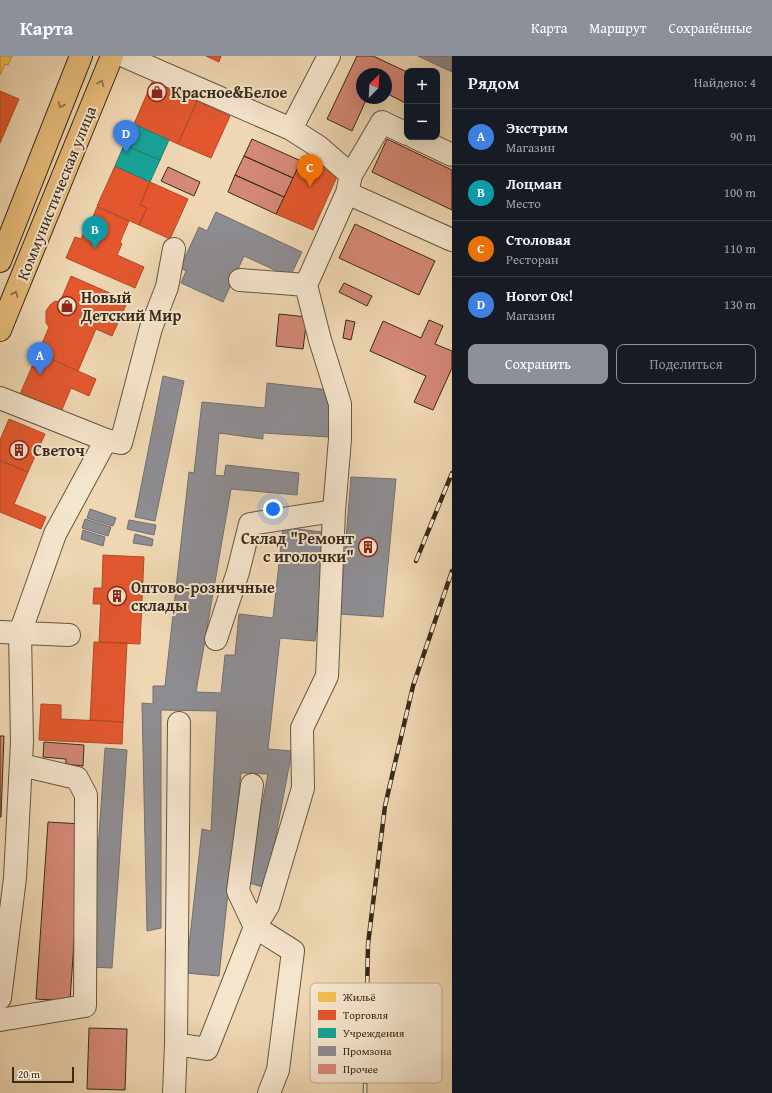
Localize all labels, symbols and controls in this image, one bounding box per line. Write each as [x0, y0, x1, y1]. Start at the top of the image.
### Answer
text: Карта [20, 14, 73, 42]
text: Карта [531, 18, 567, 38]
text: Маршрут [589, 18, 647, 38]
text: Сохранённые [669, 18, 752, 38]
north arrow [356, 68, 392, 104]
map controls [404, 68, 440, 140]
button: + [404, 68, 440, 104]
text: Рядом [468, 70, 519, 95]
text: Найдено: 4 [694, 73, 756, 92]
one-way arrow [96, 79, 104, 87]
place label: Красное&Белое [171, 80, 287, 104]
shop icon: Красное&Белое [146, 81, 168, 103]
street label: Коммунистическая улица [10, 102, 102, 284]
one-way arrow [58, 102, 66, 109]
button: − [404, 104, 440, 140]
text: Экстрим [506, 117, 568, 138]
pin: D [113, 120, 139, 153]
text: A [477, 127, 485, 146]
text: 90 m [730, 127, 756, 146]
text: Магазин [506, 138, 555, 157]
pin: C [297, 154, 323, 187]
text: Лоцман [506, 173, 562, 194]
text: B [477, 183, 485, 202]
text: 100 m [724, 183, 756, 202]
text: Место [506, 194, 541, 213]
pin: B [82, 216, 108, 249]
text: Столовая [506, 229, 571, 250]
text: C [477, 239, 485, 258]
text: 110 m [724, 239, 756, 258]
text: Ресторан [506, 250, 559, 269]
place label: Новый Детский Мир [80, 285, 181, 327]
text: Ногот Ок! [506, 285, 573, 306]
one-way arrow [10, 290, 18, 298]
shop icon: Новый Детский Мир [56, 295, 78, 317]
text: D [477, 295, 485, 314]
text: 130 m [724, 295, 756, 314]
text: Магазин [506, 306, 555, 325]
pin: A [27, 342, 53, 375]
button: Сохранить [468, 344, 608, 384]
button: Поделиться [616, 344, 756, 384]
place label: Светоч [33, 438, 85, 462]
building icon: Светоч [8, 439, 30, 461]
your location [263, 499, 283, 519]
place label: Склад "Ремонт с иголочки" [241, 526, 354, 568]
building icon: Склад "Ремонт с иголочки" [357, 536, 379, 558]
place label: Оптово-розничные склады [131, 575, 275, 617]
building icon: Оптово-розничные склады [106, 585, 128, 607]
legend [310, 983, 442, 1083]
text: Жильё [342, 989, 376, 1005]
text: Торговля [343, 1007, 388, 1023]
text: Учреждения [343, 1025, 405, 1041]
text: Промзона [343, 1043, 392, 1059]
text: Прочее [343, 1061, 378, 1077]
scale bar [12, 1065, 74, 1084]
text: 20 m [18, 1066, 40, 1082]

